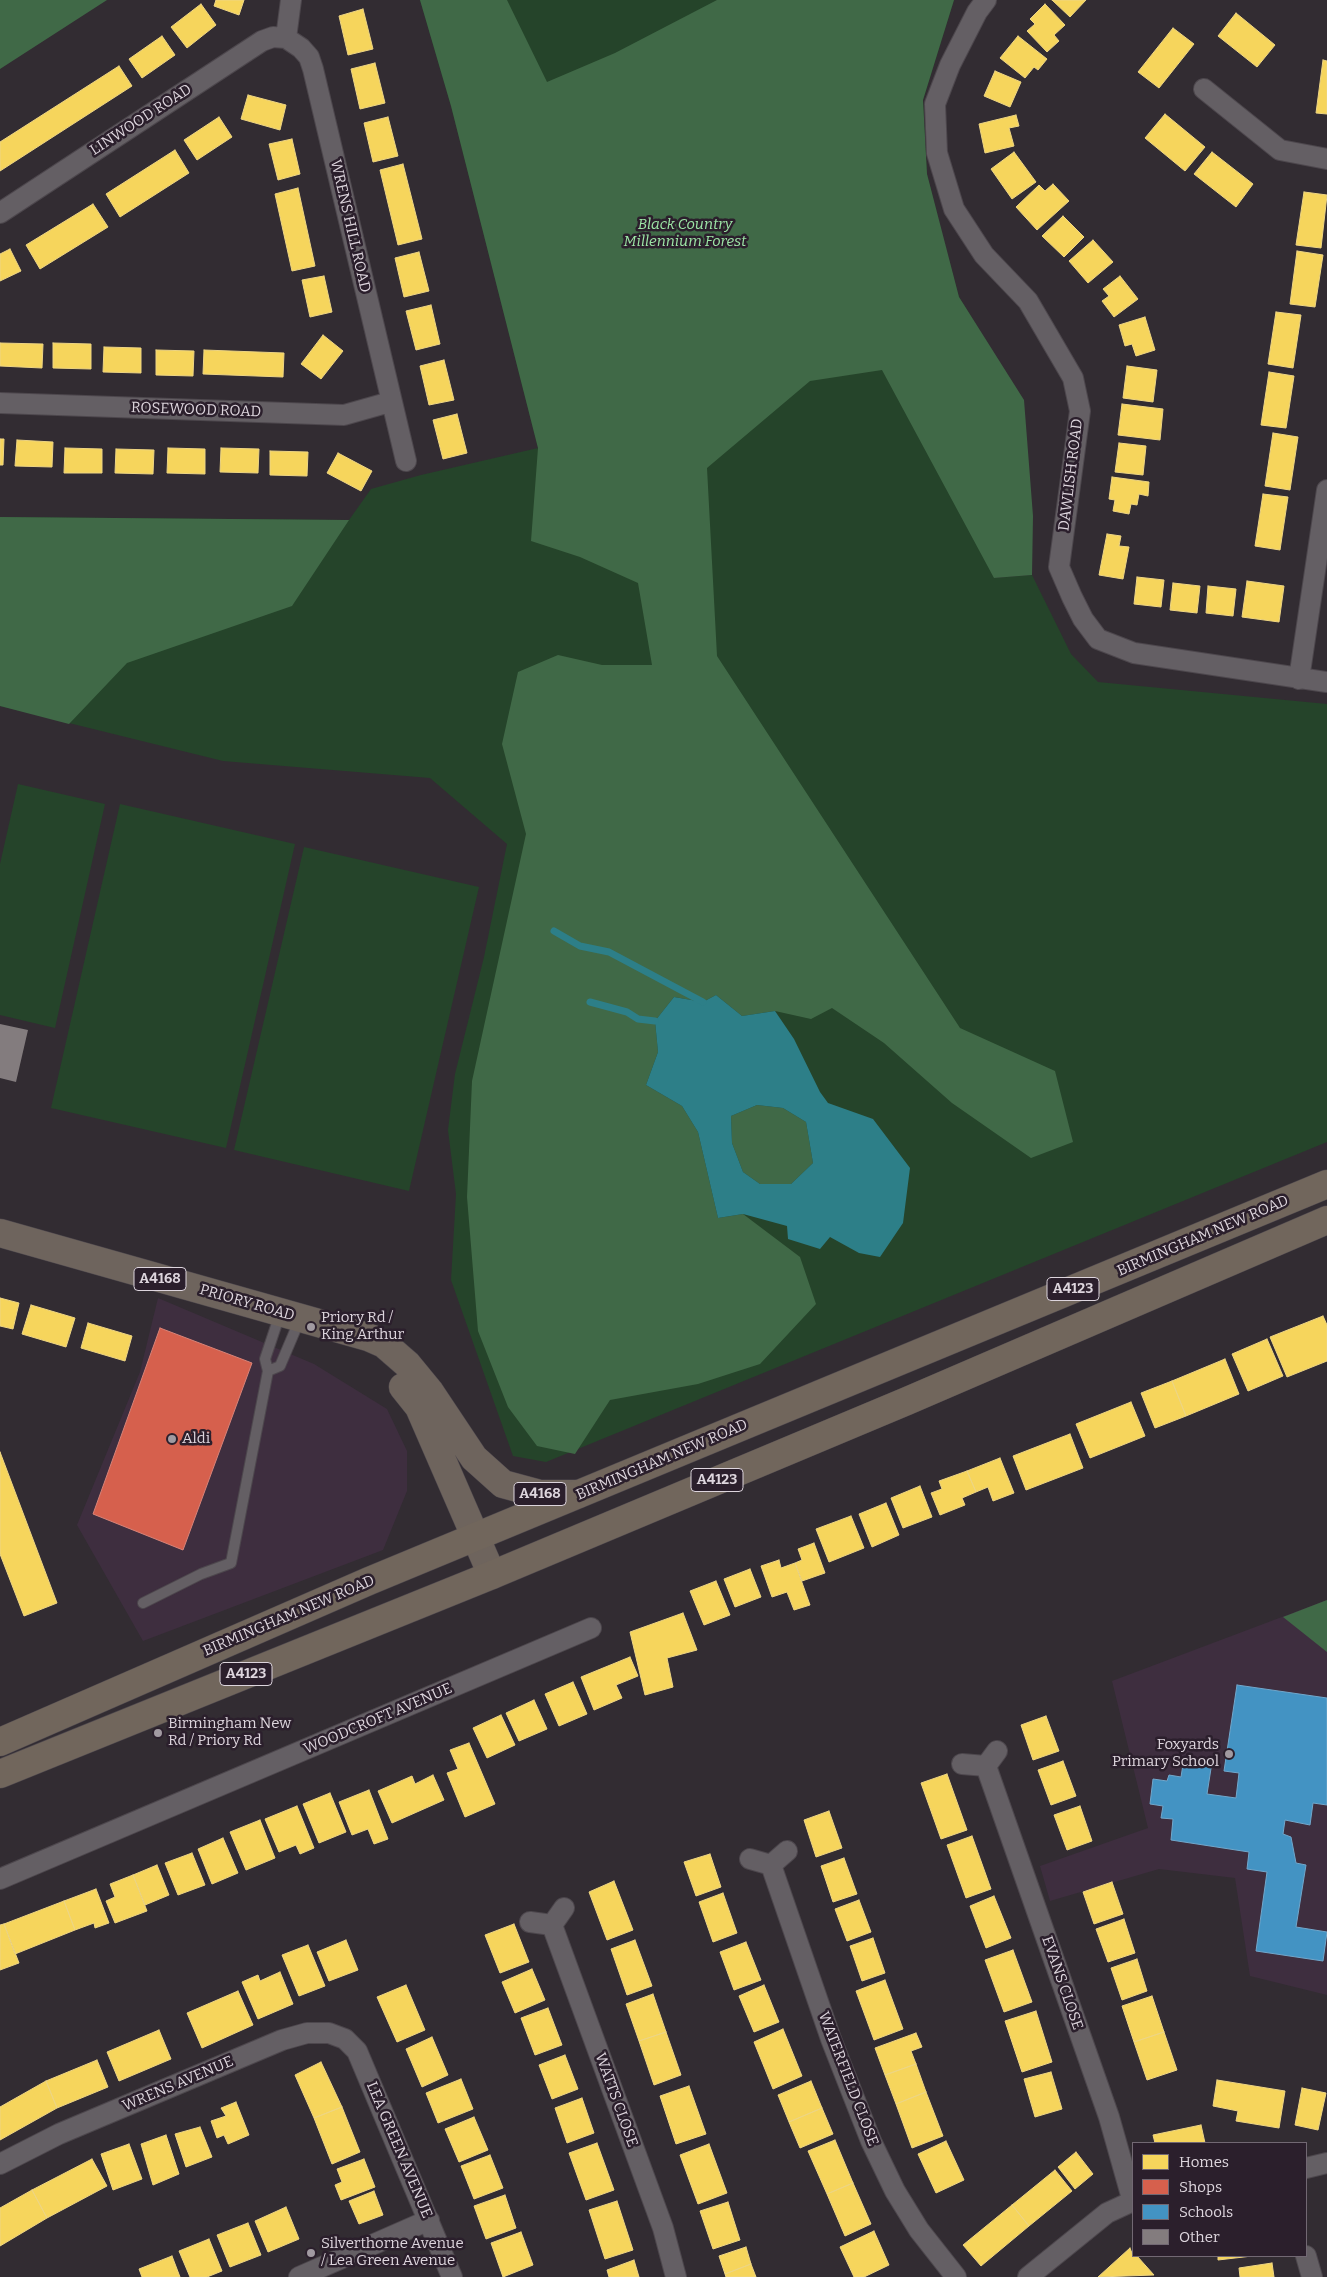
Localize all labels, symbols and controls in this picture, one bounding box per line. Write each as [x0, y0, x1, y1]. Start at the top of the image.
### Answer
street label: LINWOOD ROAD [87, 81, 195, 159]
street label: WRENS HILL ROAD [326, 158, 374, 294]
park label: Black Country Millennium Forest [624, 216, 746, 251]
street label: ROSEWOOD ROAD [131, 399, 261, 421]
street label: DAWLISH ROAD [1055, 418, 1087, 532]
street label: BIRMINGHAM NEW ROAD [1115, 1192, 1291, 1280]
road number: A4168 [134, 1268, 186, 1290]
road number: A4123 [1047, 1278, 1099, 1300]
street label: PRIORY ROAD [198, 1281, 296, 1325]
place label: Priory Rd / King Arthur [321, 1309, 404, 1344]
marker: Priory Rd / King Arthur [305, 1321, 317, 1333]
street label: BIRMINGHAM NEW ROAD [574, 1416, 750, 1504]
place label: Aldi [182, 1430, 210, 1448]
marker: Aldi [166, 1433, 178, 1445]
road number: A4123 [691, 1468, 743, 1492]
road number: A4168 [514, 1482, 566, 1506]
street label: BIRMINGHAM NEW ROAD [201, 1572, 377, 1660]
road number: A4123 [220, 1662, 272, 1686]
street label: WOODCROFT AVENUE [301, 1680, 455, 1758]
place label: Birmingham New Rd / Priory Rd [168, 1715, 291, 1750]
marker: Birmingham New Rd / Priory Rd [152, 1727, 164, 1739]
place label: Foxyards Primary School [1112, 1736, 1219, 1771]
marker: Foxyards Primary School [1223, 1748, 1235, 1760]
street label: EVANS CLOSE [1038, 1934, 1086, 2032]
street label: WATERFIELD CLOSE [814, 2009, 882, 2149]
street label: WATTS CLOSE [591, 2050, 641, 2150]
street label: WRENS AVENUE [120, 2053, 236, 2115]
street label: LEA GREEN AVENUE [362, 2079, 436, 2221]
legend [1132, 2142, 1307, 2257]
text: Homes [1179, 2153, 1229, 2171]
text: Shops [1179, 2178, 1222, 2196]
text: Schools [1179, 2203, 1233, 2221]
text: Other [1179, 2228, 1220, 2246]
place label: Silverthorne Avenue / Lea Green Avenue [321, 2235, 464, 2270]
marker: Silverthorne Avenue / Lea Green Avenue [305, 2247, 317, 2259]

